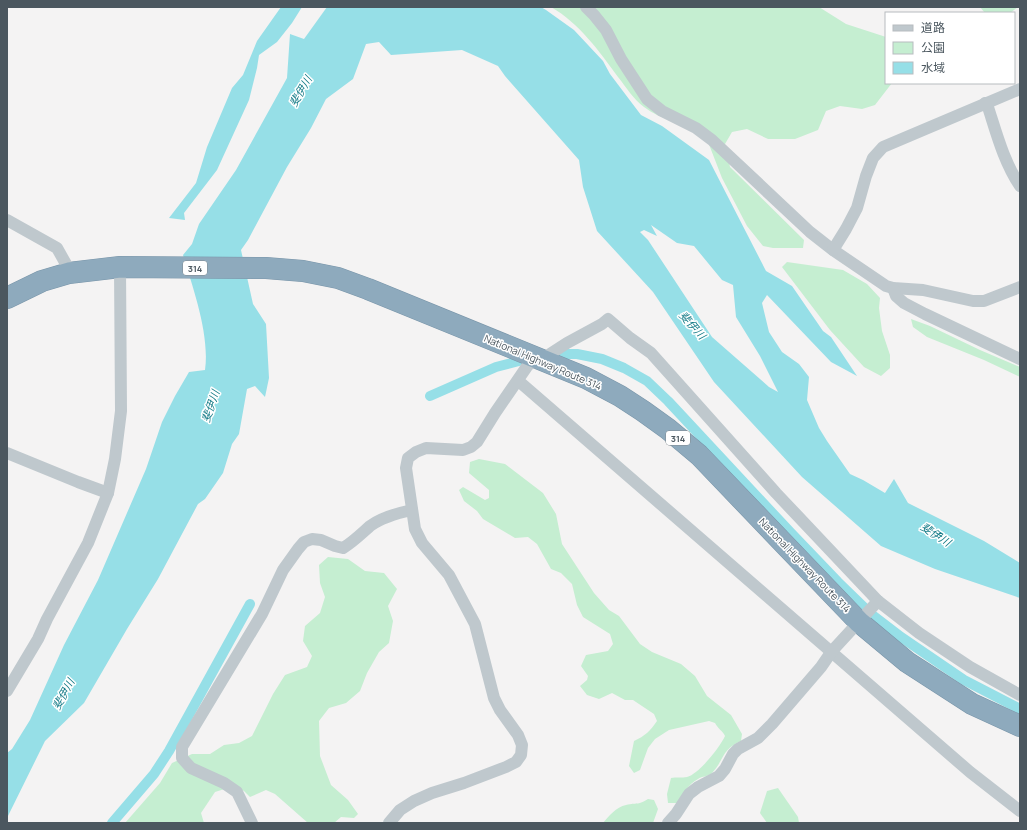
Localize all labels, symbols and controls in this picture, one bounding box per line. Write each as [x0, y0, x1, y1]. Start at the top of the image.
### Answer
legend [885, 12, 1015, 84]
text: 道路 [921, 19, 945, 36]
text: 公園 [921, 39, 945, 56]
text: 水域 [921, 59, 945, 76]
water label: 斐伊川 [285, 72, 315, 109]
road number: 314 [183, 261, 207, 275]
water label: 斐伊川 [676, 308, 710, 343]
street label: National Highway Route 314 [482, 331, 604, 393]
water label: 斐伊川 [198, 387, 223, 424]
road number: 314 [666, 431, 690, 445]
street label: National Highway Route 314 [756, 515, 854, 615]
water label: 斐伊川 [918, 519, 955, 550]
water label: 斐伊川 [48, 675, 78, 712]

